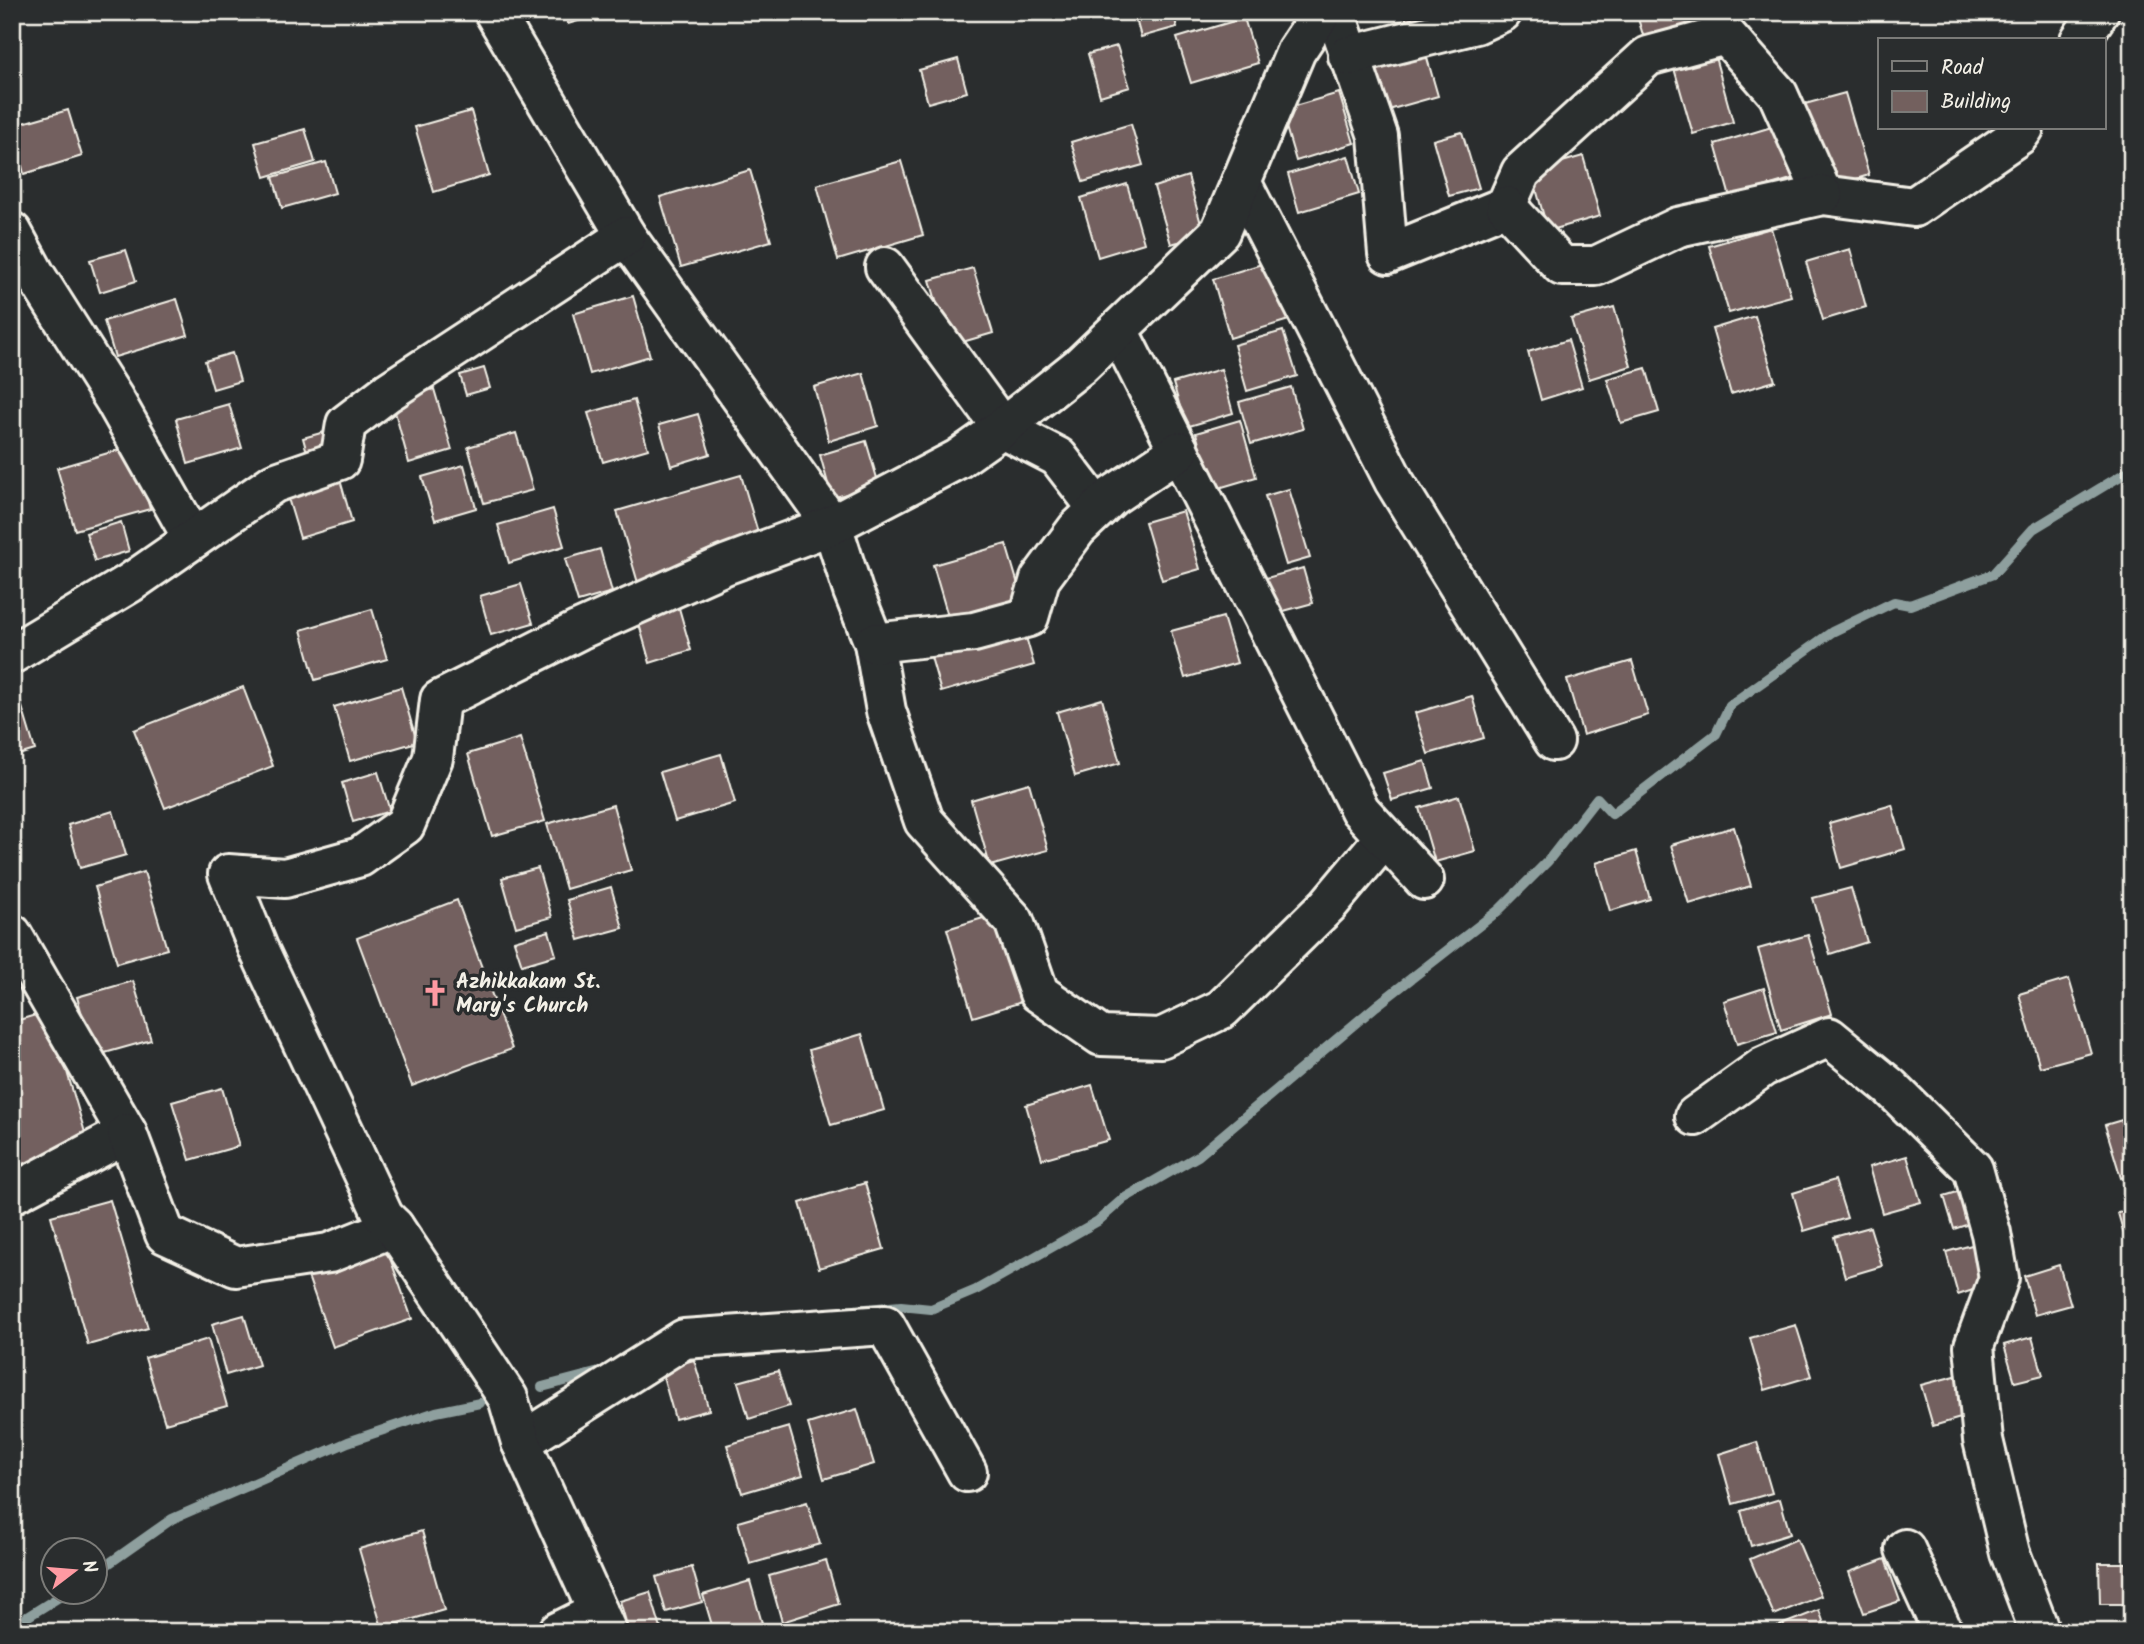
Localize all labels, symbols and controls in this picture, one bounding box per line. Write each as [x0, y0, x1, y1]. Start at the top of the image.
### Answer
legend [1878, 38, 2106, 130]
text: Road [1941, 52, 1984, 85]
text: Building [1941, 86, 2011, 119]
place label: Azhikkakam St. Mary's Church [456, 966, 600, 1023]
church icon: Azhikkakam St. Mary's Church [420, 978, 450, 1008]
north arrow [38, 1536, 108, 1606]
text: N [72, 1557, 104, 1577]

